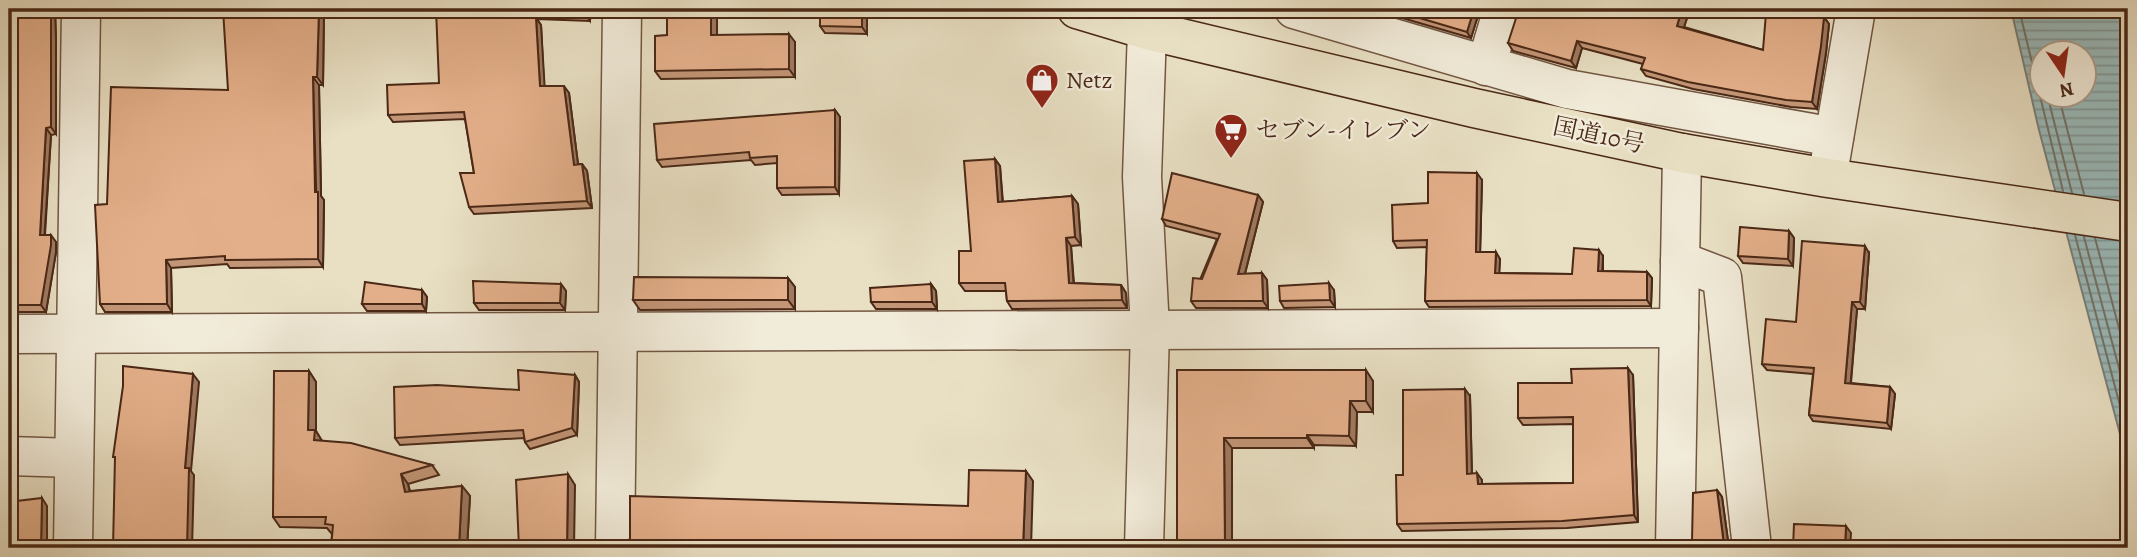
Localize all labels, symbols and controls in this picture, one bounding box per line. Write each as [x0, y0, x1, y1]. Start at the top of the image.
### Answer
north arrow [2028, 38, 2098, 108]
shop icon: Netz [1023, 61, 1061, 110]
place label: Netz [1066, 64, 1113, 96]
text: N [2057, 75, 2076, 104]
street label: 国道10号 [1550, 110, 1648, 160]
supermarket icon: セブン-イレブン [1212, 111, 1250, 160]
place label: セブン-イレブン [1256, 114, 1431, 146]

